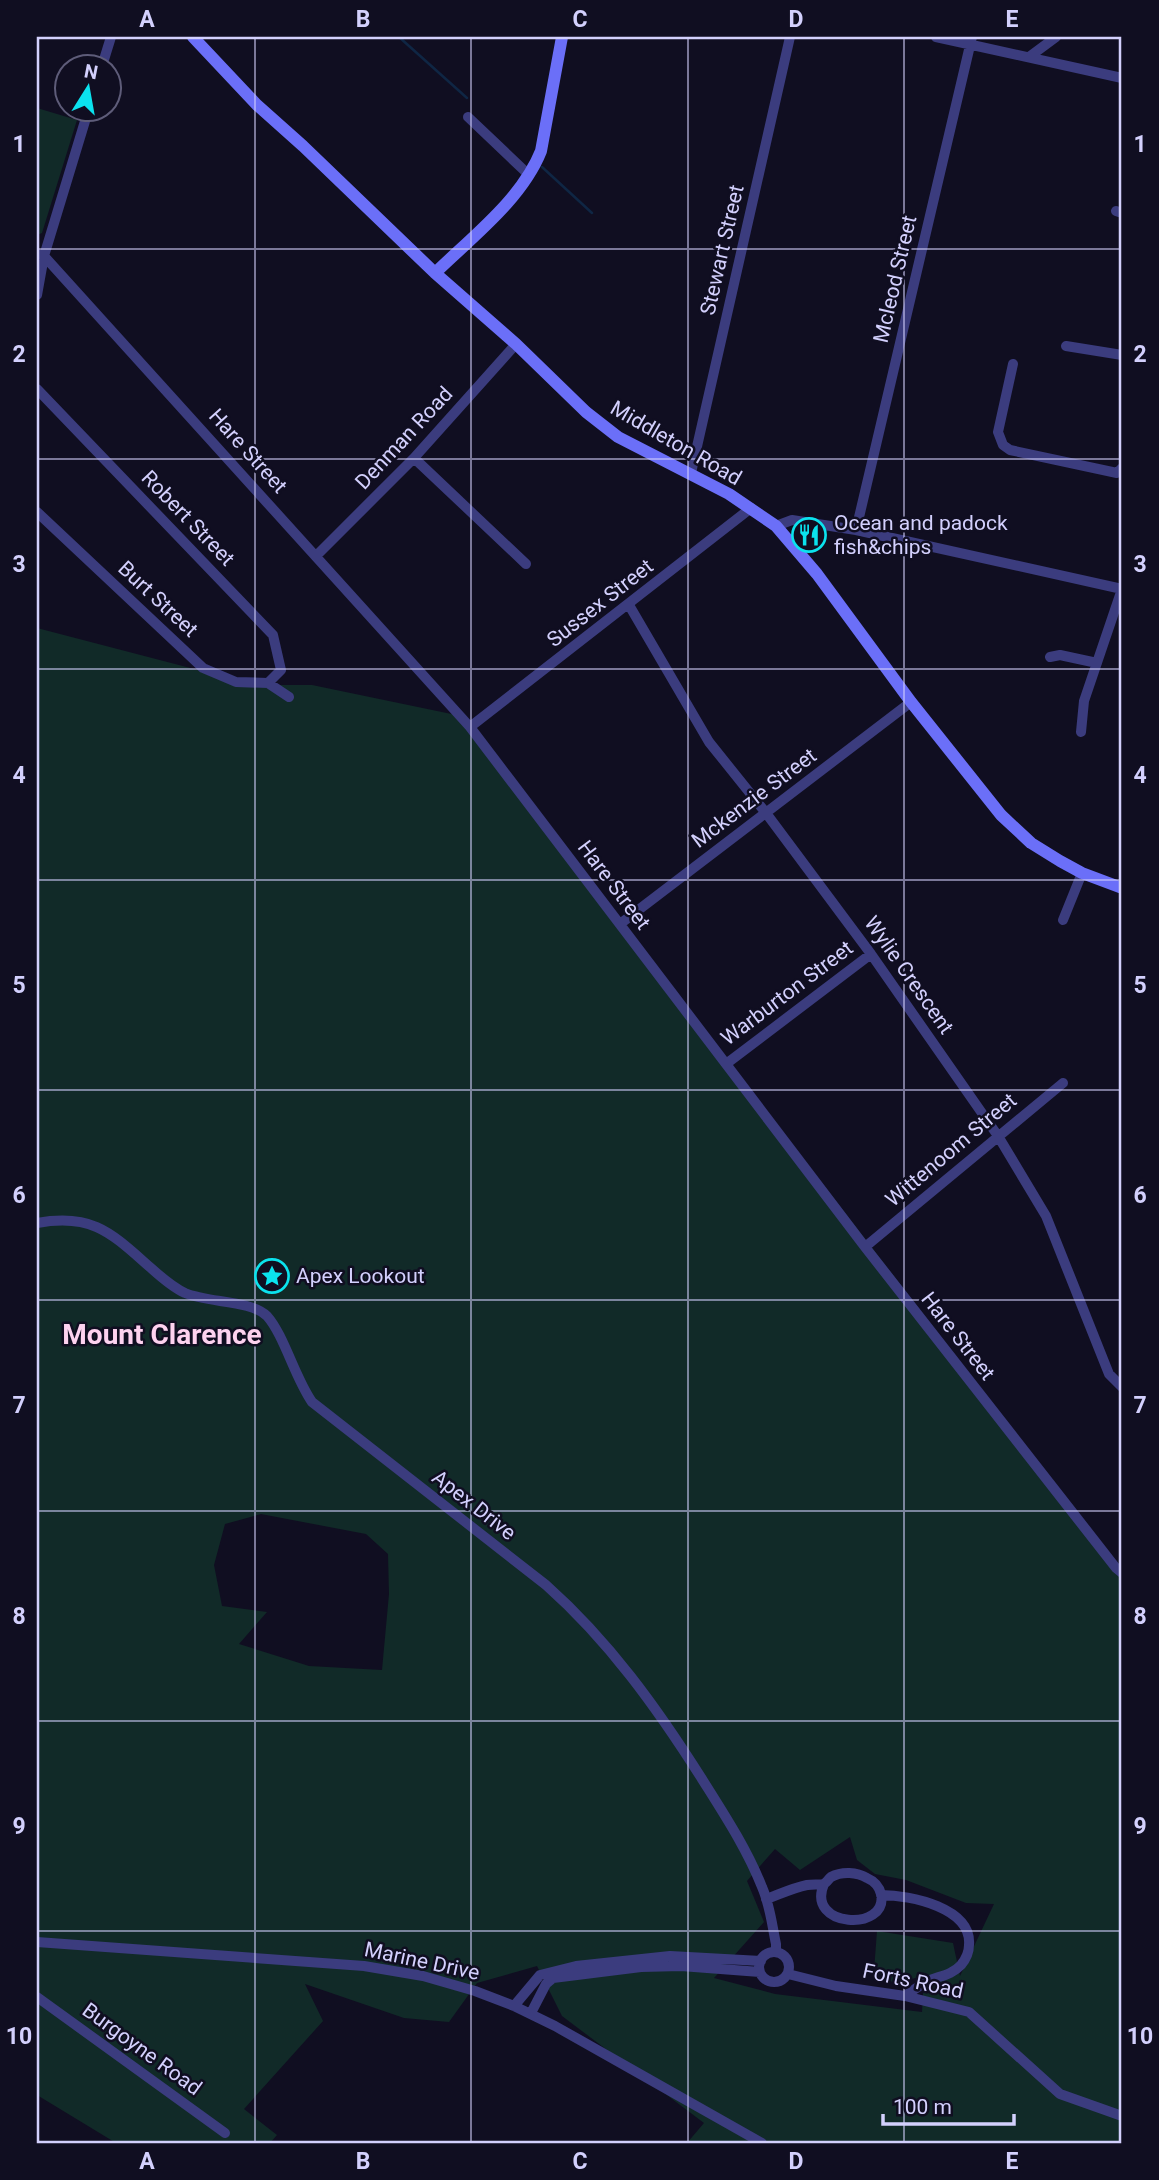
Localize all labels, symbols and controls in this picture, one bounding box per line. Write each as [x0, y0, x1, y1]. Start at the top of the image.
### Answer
text: A [139, 6, 155, 33]
text: B [356, 6, 370, 33]
text: C [572, 6, 588, 33]
text: D [789, 6, 803, 33]
text: E [1006, 6, 1019, 33]
north arrow [52, 52, 122, 122]
text: N [82, 59, 100, 84]
text: 1 [12, 131, 26, 158]
text: 1 [1133, 131, 1147, 158]
street label: Stewart Street [695, 182, 749, 317]
street label: Mcleod Street [869, 213, 921, 345]
text: 2 [12, 341, 26, 368]
text: 2 [1133, 341, 1147, 368]
street label: Denman Road [350, 382, 458, 494]
street label: Middleton Road [606, 396, 746, 490]
street label: Hare Street [204, 404, 292, 498]
street label: Robert Street [137, 465, 239, 571]
place label: Ocean and padock fish&chips [834, 511, 1008, 559]
restaurant icon: Ocean and padock fish&chips [790, 516, 828, 554]
text: 3 [12, 551, 26, 578]
text: 3 [1133, 551, 1147, 578]
street label: Sussex Street [542, 554, 658, 652]
street label: Burt Street [113, 556, 203, 642]
street label: Mckenzie Street [687, 743, 821, 853]
text: 4 [12, 762, 26, 789]
text: 4 [1133, 762, 1147, 789]
street label: Hare Street [573, 836, 655, 934]
street label: Wylie Crescent [860, 911, 959, 1039]
street label: Warburton Street [716, 936, 858, 1050]
text: 5 [12, 972, 26, 999]
text: 5 [1133, 972, 1147, 999]
street label: Wittenoom Street [881, 1088, 1021, 1212]
text: 6 [12, 1182, 26, 1209]
text: 6 [1133, 1182, 1147, 1209]
place icon: Apex Lookout [253, 1257, 291, 1295]
place label: Apex Lookout [296, 1264, 425, 1288]
street label: Hare Street [916, 1287, 1000, 1385]
district label: Mount Clarence [62, 1318, 262, 1351]
text: 7 [12, 1392, 26, 1419]
text: 7 [1133, 1392, 1147, 1419]
street label: Apex Drive [427, 1465, 521, 1545]
text: 8 [12, 1603, 26, 1630]
text: 8 [1133, 1603, 1147, 1630]
text: 9 [12, 1813, 26, 1840]
text: 9 [1133, 1813, 1147, 1840]
street label: Marine Drive [362, 1937, 482, 1985]
street label: Forts Road [861, 1959, 965, 2003]
street label: Burgoyne Road [78, 1998, 206, 2100]
text: 10 [6, 2023, 32, 2050]
text: 10 [1127, 2023, 1153, 2050]
scale bar [883, 2082, 1014, 2126]
text: 100 m [893, 2095, 952, 2119]
text: A [139, 2148, 155, 2175]
text: B [356, 2148, 370, 2175]
text: C [572, 2148, 588, 2175]
text: D [789, 2148, 803, 2175]
text: E [1006, 2148, 1019, 2175]

